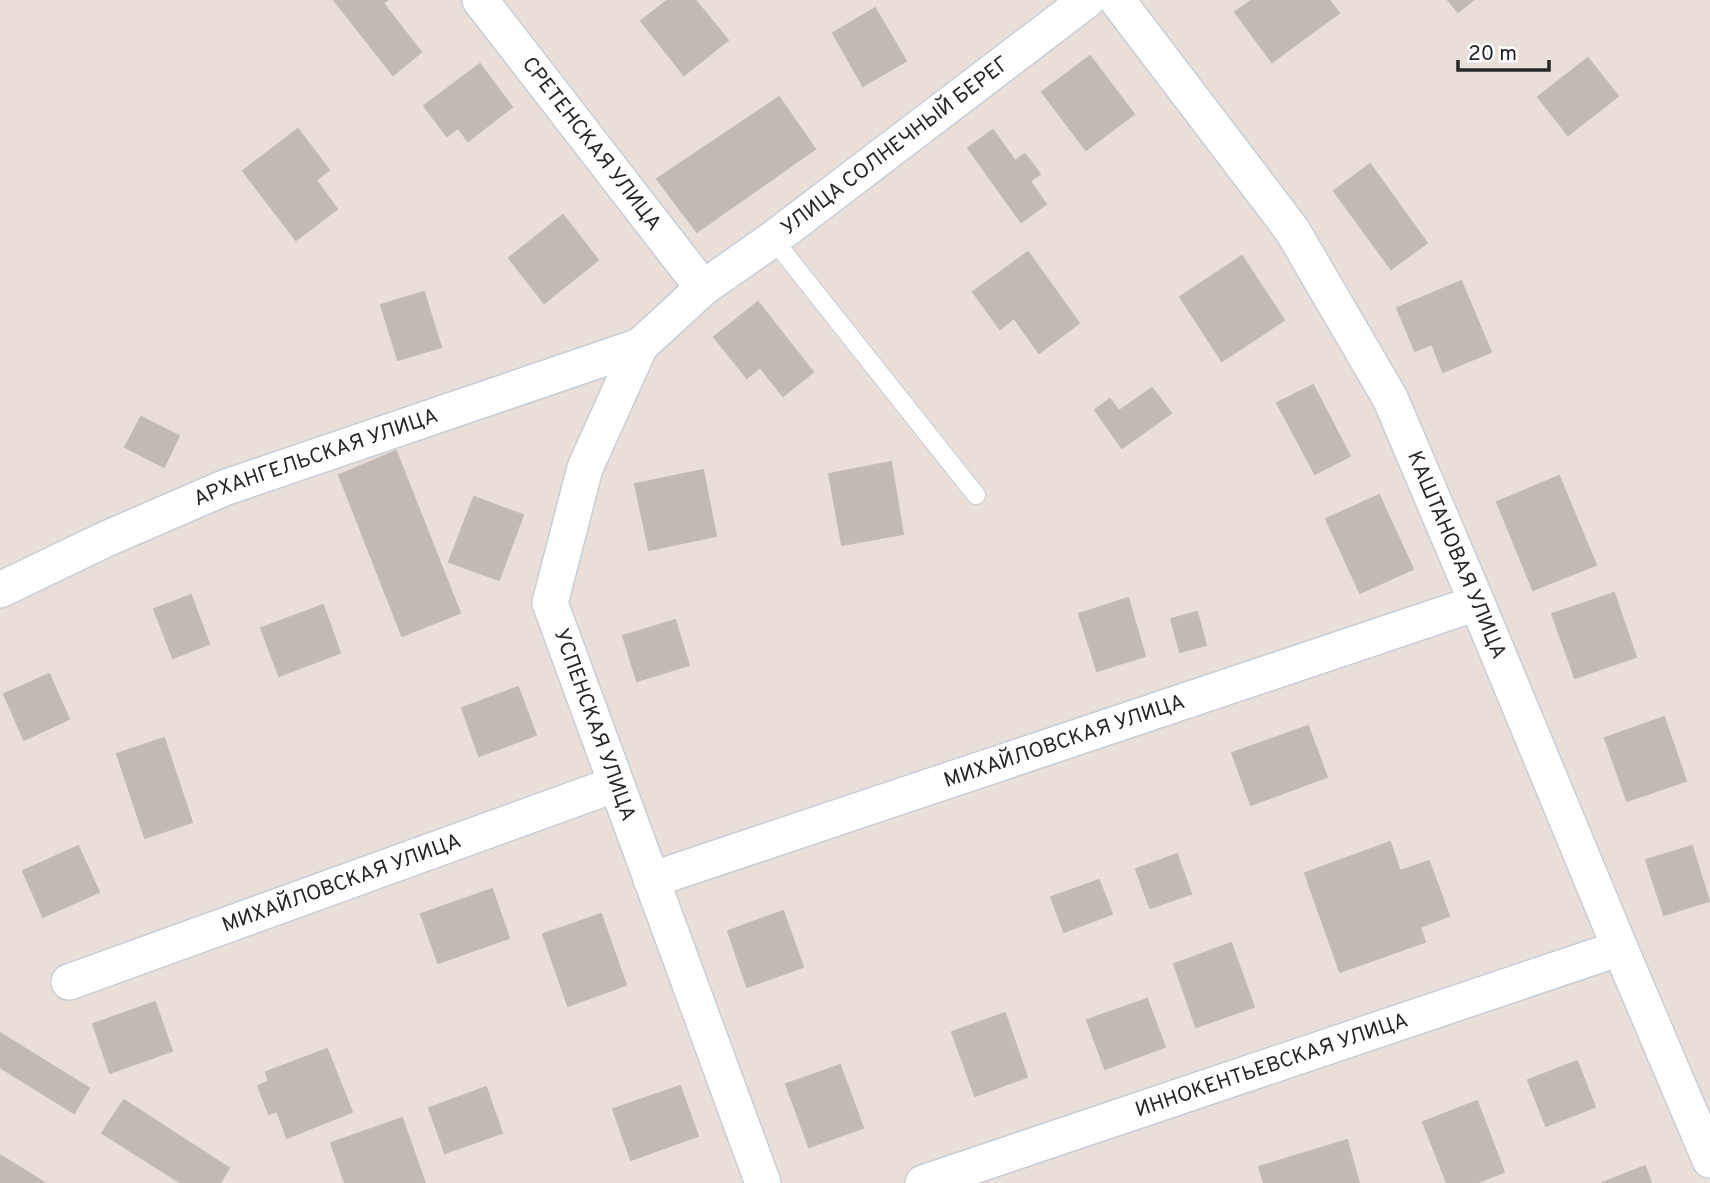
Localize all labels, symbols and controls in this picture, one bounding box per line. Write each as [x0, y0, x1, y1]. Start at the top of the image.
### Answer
scale bar [1458, 28, 1549, 72]
text: 20 m [1468, 41, 1517, 68]
street label: УЛИЦА СОЛНЕЧНЫЙ БЕРЕГ [776, 50, 1015, 241]
street label: СРЕТЕНСКАЯ УЛИЦА [516, 52, 667, 236]
street label: АРХАНГЕЛЬСКАЯ УЛИЦА [190, 402, 442, 513]
street label: КАШТАНОВАЯ УЛИЦА [1401, 447, 1512, 663]
street label: УСПЕНСКАЯ УЛИЦА [547, 625, 641, 825]
street label: МИХАЙЛОВСКАЯ УЛИЦА [940, 688, 1188, 794]
street label: МИХАЙЛОВСКАЯ УЛИЦА [218, 828, 465, 939]
street label: ИННОКЕНТЬЕВСКАЯ УЛИЦА [1132, 1007, 1412, 1124]

